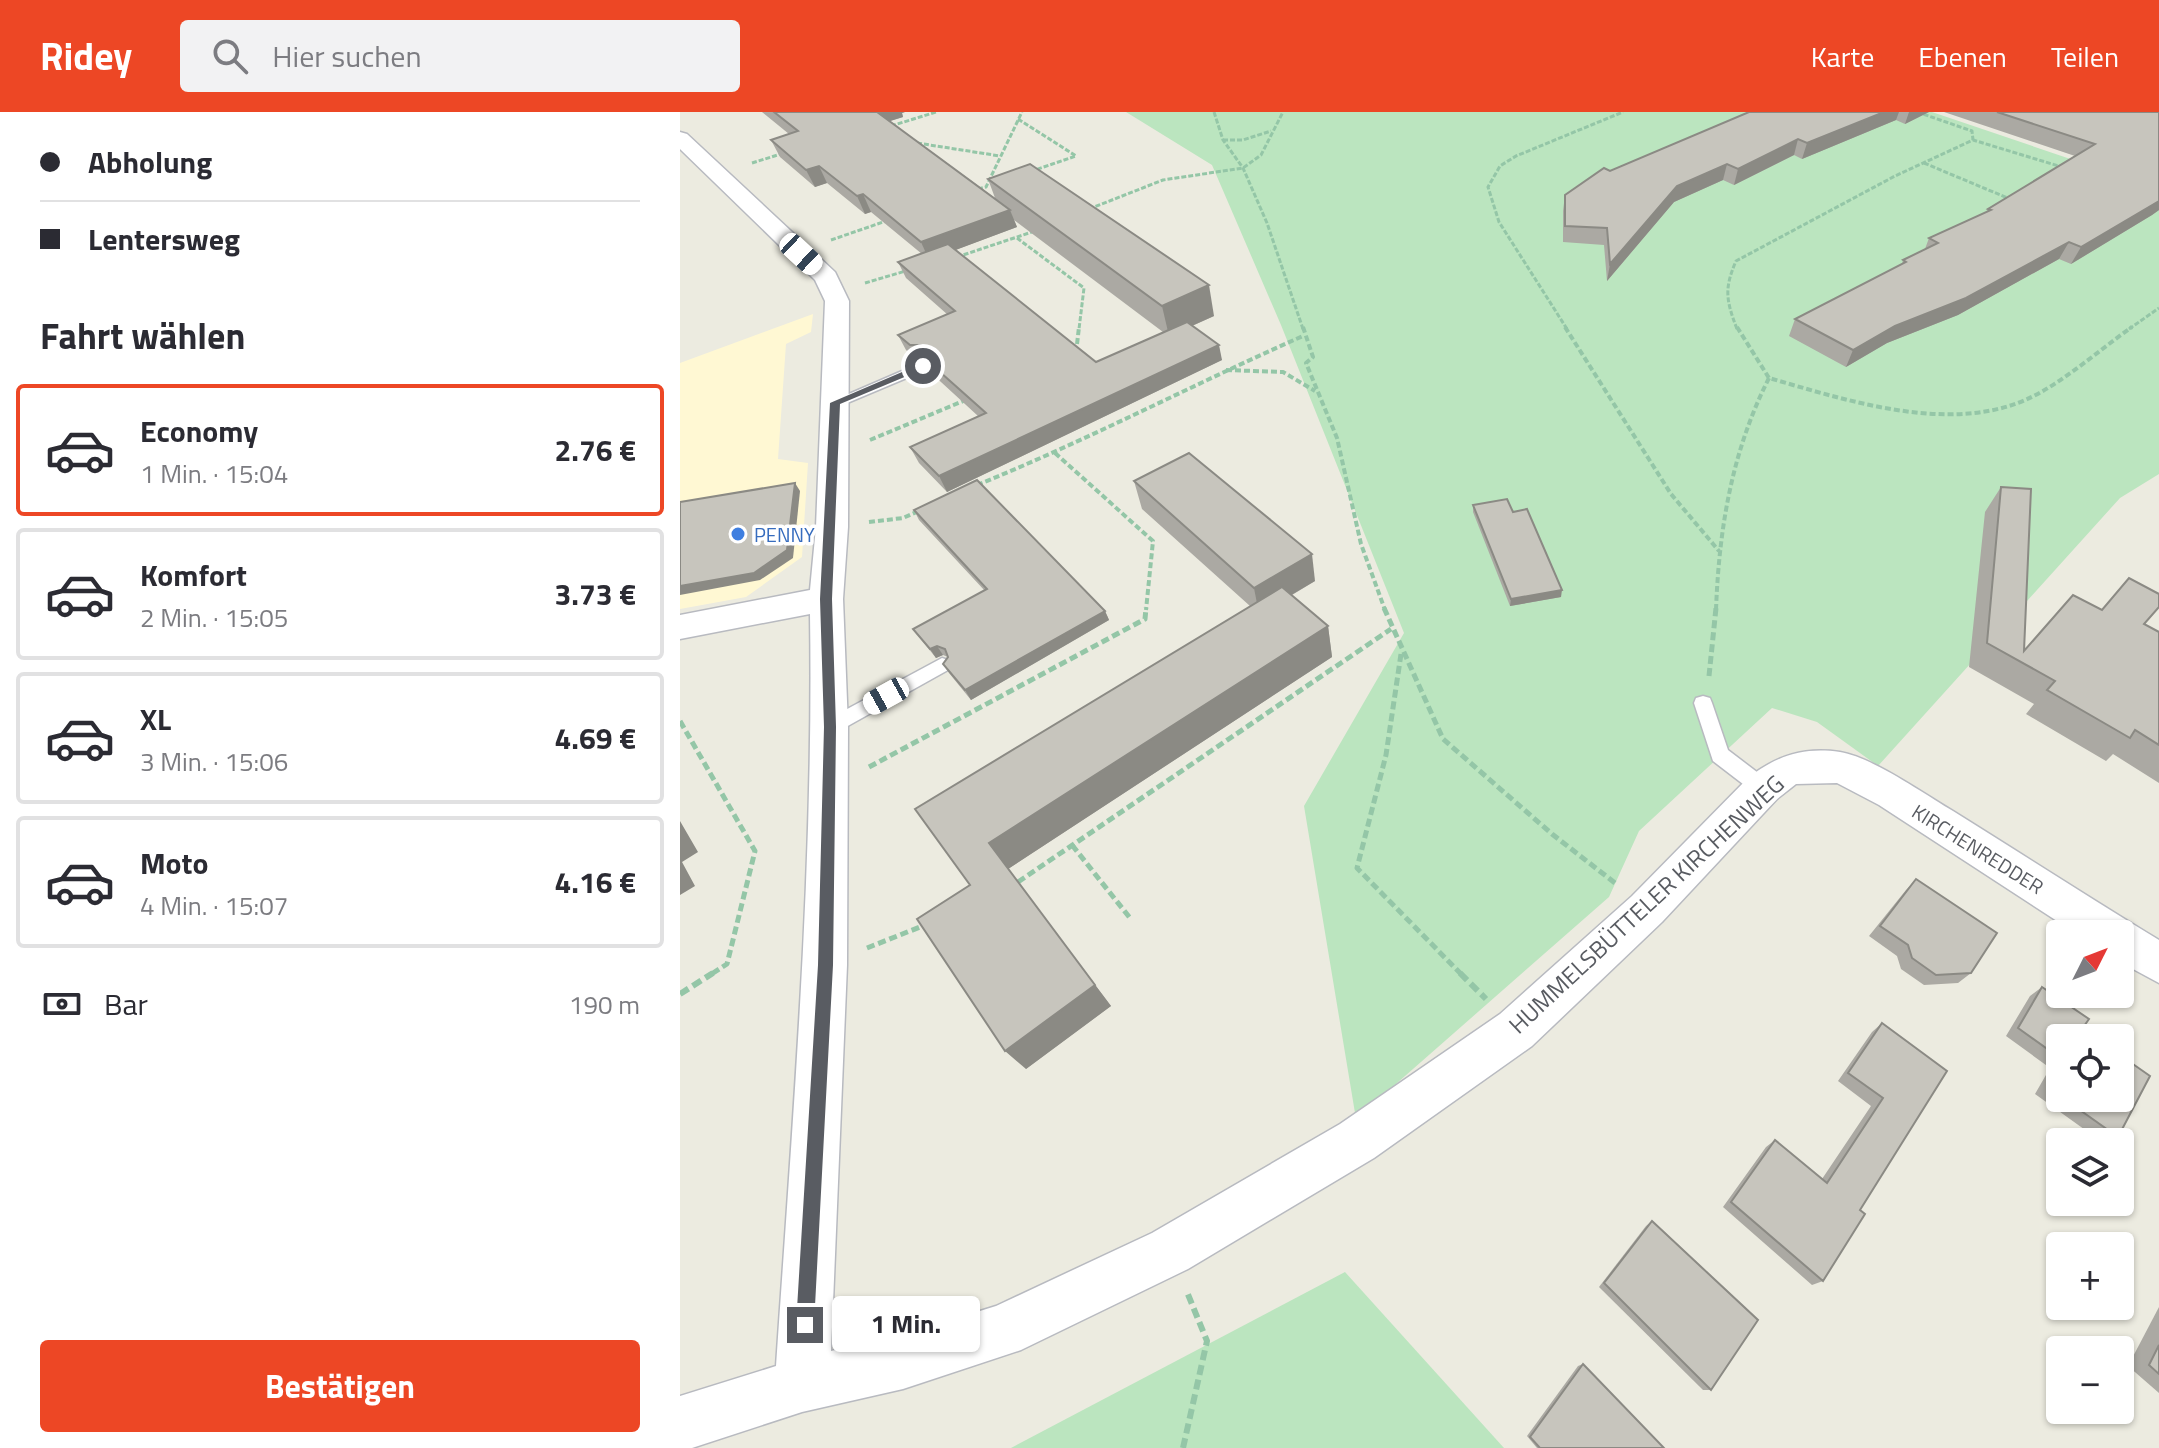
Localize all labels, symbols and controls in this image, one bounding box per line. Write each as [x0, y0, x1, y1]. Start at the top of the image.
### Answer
search box [180, 20, 740, 92]
text: Ridey [40, 27, 132, 85]
text: Hier suchen [272, 33, 422, 79]
icon: search [208, 34, 252, 78]
text: Karte [1811, 35, 1874, 78]
text: Ebenen [1918, 35, 2007, 78]
text: Teilen [2051, 35, 2119, 78]
text: Abholung [88, 139, 212, 185]
text: Lentersweg [88, 216, 240, 262]
car [775, 229, 827, 279]
text: Fahrt wählen [40, 308, 245, 363]
route start [905, 348, 941, 384]
text: Economy [140, 408, 258, 454]
icon: car [44, 414, 116, 486]
text: 2.76 € [555, 427, 636, 473]
text: 1 Min. · 15:04 [140, 454, 288, 493]
place label: PENNY [754, 519, 815, 550]
marker: PENNY [729, 525, 747, 543]
text: Komfort [140, 552, 247, 598]
icon: car [44, 558, 116, 630]
text: 3.73 € [555, 571, 636, 617]
text: 2 Min. · 15:05 [140, 598, 288, 637]
car [859, 674, 913, 718]
text: XL [140, 696, 171, 742]
icon: car [44, 702, 116, 774]
text: 4.69 € [555, 715, 636, 761]
text: 3 Min. · 15:06 [140, 742, 288, 781]
street label: HUMMELSBÜTTELER KIRCHENWEG [1500, 766, 1792, 1042]
street label: KIRCHENREDDER [1906, 796, 2050, 902]
text: Moto [140, 840, 208, 886]
icon: car [44, 846, 116, 918]
text: 4.16 € [555, 859, 636, 905]
text: 4 Min. · 15:07 [140, 886, 288, 925]
north arrow [2046, 920, 2134, 1008]
map controls [2046, 920, 2134, 1424]
text: Bar [104, 981, 148, 1027]
icon: cash [40, 982, 84, 1026]
text: 190 m [569, 985, 640, 1024]
button: locate [2046, 1024, 2134, 1112]
button: layers [2046, 1128, 2134, 1216]
button: + [2046, 1232, 2134, 1320]
callout: 1 Min. [833, 1297, 981, 1353]
text: 1 Min. [871, 1304, 941, 1343]
route end [787, 1307, 823, 1343]
button: − [2046, 1336, 2134, 1424]
button: Bestätigen [40, 1340, 640, 1432]

